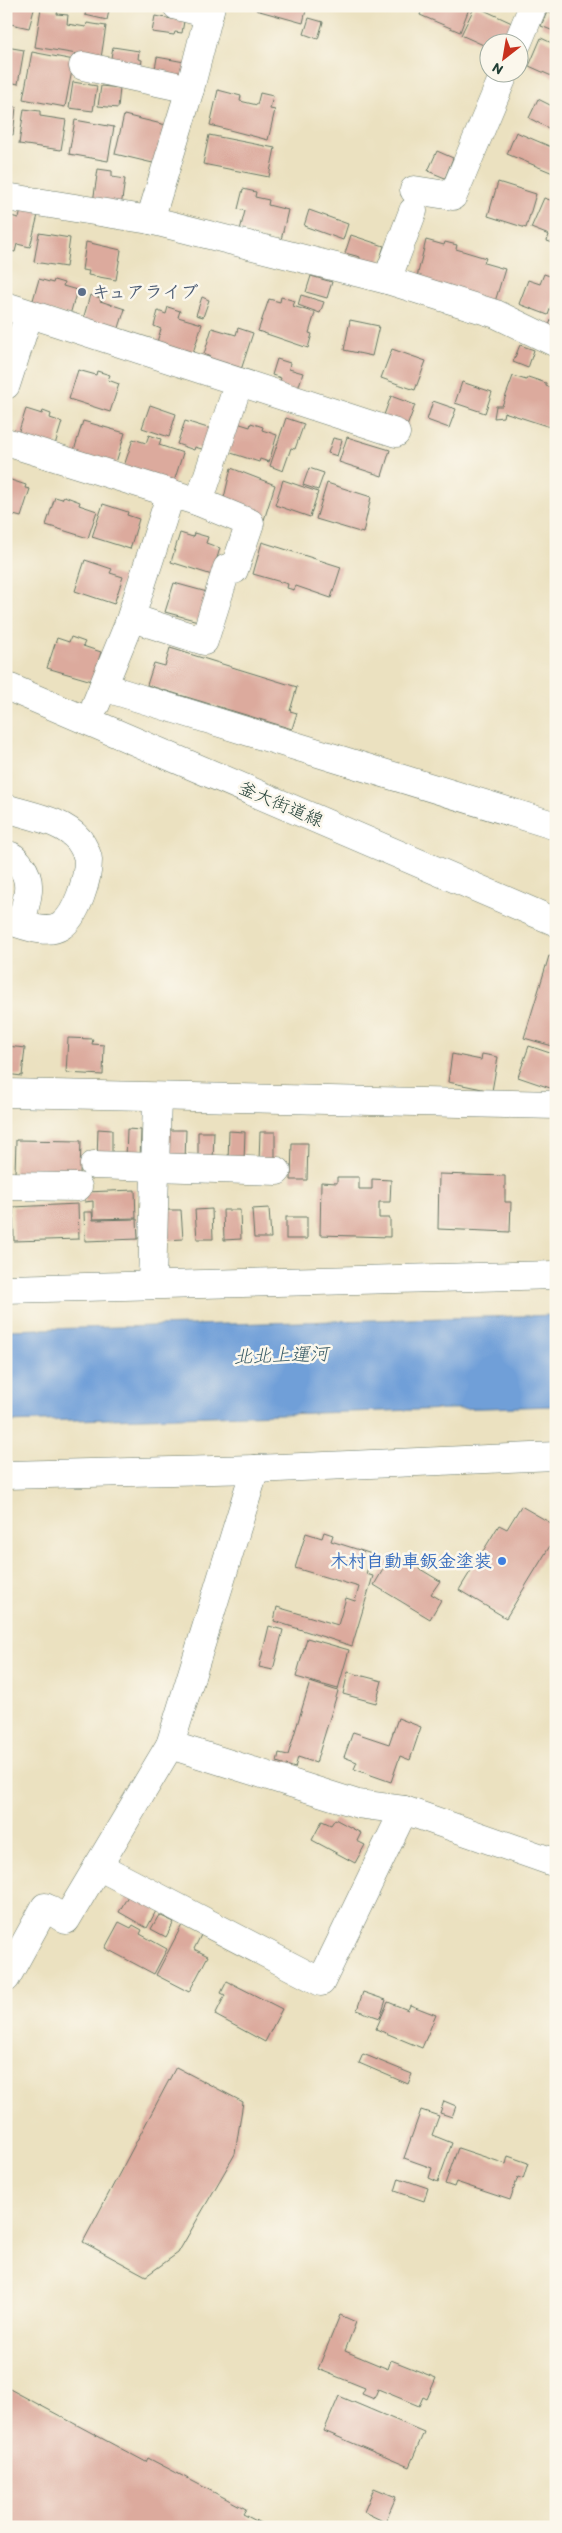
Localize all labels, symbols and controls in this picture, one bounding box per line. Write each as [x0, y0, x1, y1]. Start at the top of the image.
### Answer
north arrow [480, 32, 530, 82]
text: N [489, 59, 506, 78]
place label: キュアライブ [92, 281, 198, 303]
marker: キュアライブ [76, 286, 88, 298]
street label: 釜大街道線 [235, 776, 327, 832]
water label: 北北上運河 [233, 1342, 332, 1368]
place label: 木村自動車鈑金塗装 [330, 1550, 492, 1572]
marker: 木村自動車鈑金塗装 [496, 1555, 508, 1567]

